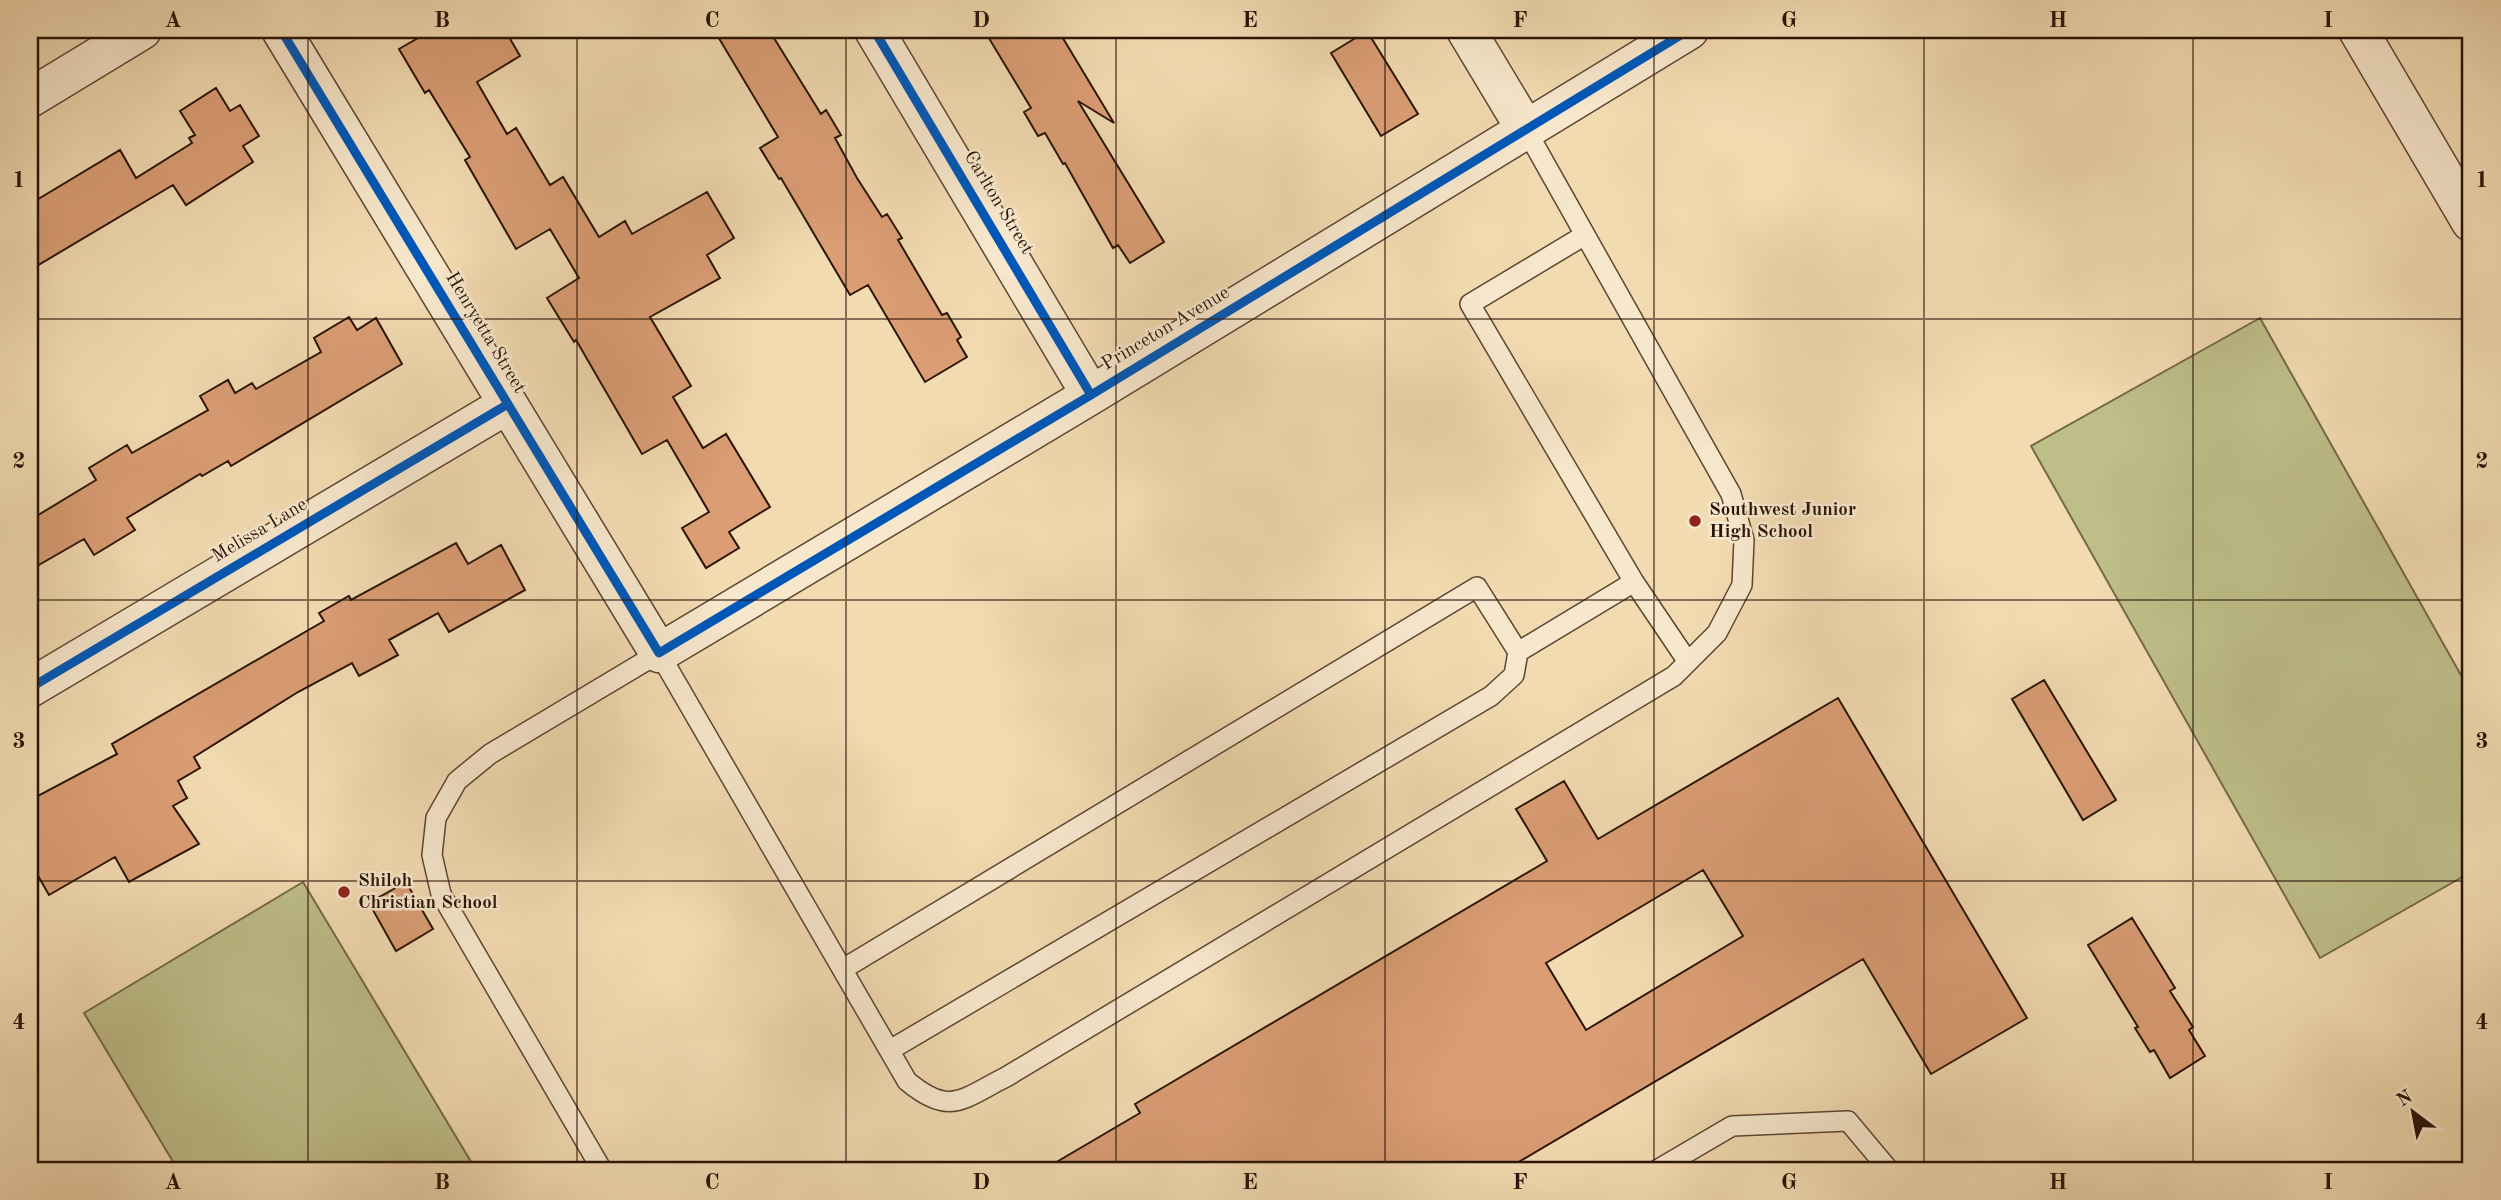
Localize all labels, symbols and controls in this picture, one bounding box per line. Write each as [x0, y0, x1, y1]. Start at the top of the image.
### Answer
text: A [164, 9, 182, 32]
text: B [434, 9, 450, 32]
text: C [704, 9, 720, 32]
text: D [972, 9, 990, 32]
text: E [1242, 9, 1258, 32]
text: F [1512, 9, 1528, 32]
text: G [1781, 9, 1797, 32]
text: H [2049, 9, 2067, 32]
text: I [2323, 9, 2333, 32]
street label: Carlton Street [960, 148, 1036, 258]
text: 1 [12, 169, 26, 192]
text: 1 [2475, 169, 2489, 192]
street label: Henryetta Street [441, 269, 529, 397]
street label: Princeton Avenue [1099, 283, 1233, 375]
text: 2 [12, 450, 26, 473]
text: 2 [2475, 450, 2489, 473]
street label: Melissa Lane [209, 495, 311, 567]
place label: Southwest Junior High School [1709, 501, 1856, 542]
marker: Southwest Junior High School [1687, 513, 1703, 529]
text: 3 [12, 730, 26, 753]
text: 3 [2475, 730, 2489, 753]
place label: Shiloh Christian School [358, 872, 498, 913]
marker: Shiloh Christian School [336, 884, 352, 900]
text: 4 [12, 1011, 26, 1034]
text: 4 [2475, 1011, 2489, 1034]
north arrow [2378, 1078, 2448, 1148]
text: N [2394, 1088, 2417, 1112]
text: A [164, 1171, 182, 1194]
text: B [434, 1171, 450, 1194]
text: C [704, 1171, 720, 1194]
text: D [972, 1171, 990, 1194]
text: E [1242, 1171, 1258, 1194]
text: F [1512, 1171, 1528, 1194]
text: G [1781, 1171, 1797, 1194]
text: H [2049, 1171, 2067, 1194]
text: I [2323, 1171, 2333, 1194]

